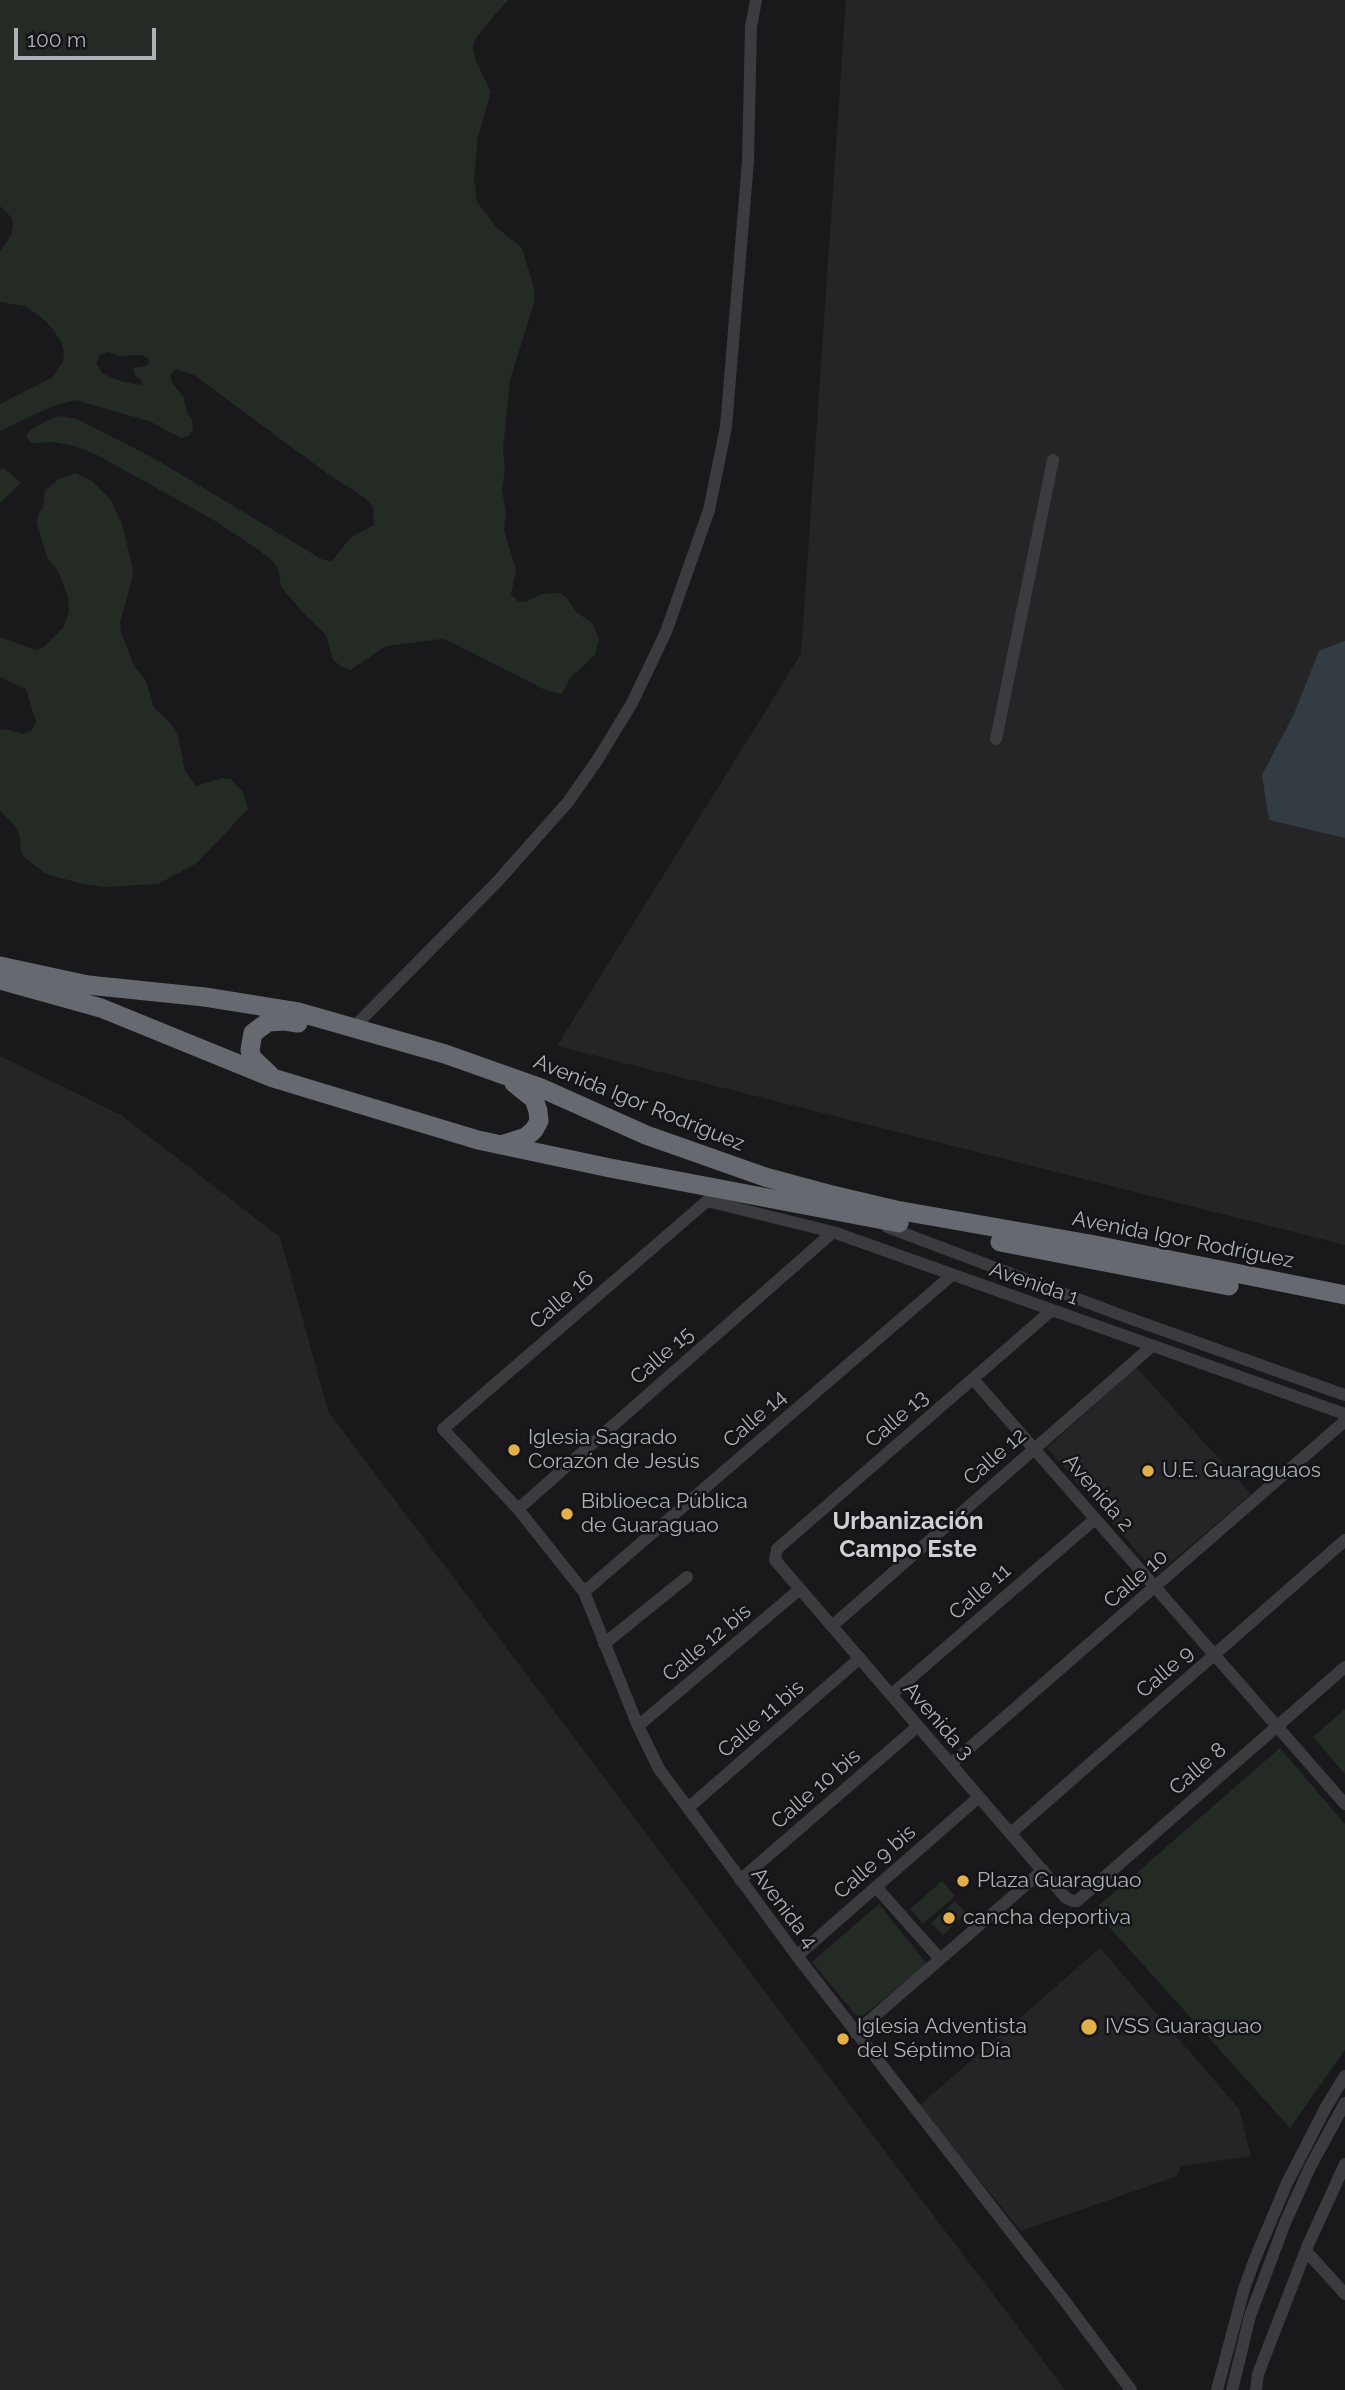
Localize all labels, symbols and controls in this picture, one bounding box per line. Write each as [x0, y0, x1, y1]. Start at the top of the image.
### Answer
scale bar [18, 14, 159, 58]
text: 100 m [27, 27, 86, 52]
street label: Avenida Igor Rodríguez [530, 1049, 748, 1157]
street label: Avenida Igor Rodríguez [1070, 1206, 1296, 1274]
street label: Avenida 1 [986, 1257, 1082, 1311]
street label: Calle 16 [525, 1265, 599, 1335]
street label: Calle 15 [625, 1322, 699, 1390]
street label: Calle 14 [718, 1385, 792, 1453]
street label: Calle 13 [860, 1385, 934, 1453]
street label: Calle 12 [958, 1423, 1032, 1491]
place label: Iglesia Sagrado Corazón de Jesús [528, 1425, 700, 1475]
marker: Iglesia Sagrado Corazón de Jesús [506, 1442, 522, 1458]
street label: Avenida 2 [1058, 1449, 1138, 1537]
place label: U.E. Guaraguaos [1162, 1458, 1321, 1484]
marker: U.E. Guaraguaos [1140, 1463, 1156, 1479]
place label: Biblioeca Pública de Guaraguao [581, 1489, 748, 1539]
marker: Biblioeca Pública de Guaraguao [559, 1506, 575, 1522]
district label: Urbanización Campo Este [833, 1508, 983, 1564]
street label: Calle 10 [1099, 1544, 1173, 1614]
street label: Calle 11 [944, 1559, 1016, 1625]
street label: Calle 12 bis [658, 1599, 756, 1687]
street label: Calle 9 [1131, 1640, 1199, 1704]
street label: Calle 11 bis [713, 1675, 809, 1763]
street label: Avenida 3 [897, 1677, 979, 1765]
street label: Calle 8 [1164, 1737, 1232, 1801]
street label: Calle 10 bis [766, 1743, 866, 1835]
street label: Calle 9 bis [829, 1820, 921, 1904]
street label: Avenida 4 [745, 1863, 823, 1953]
place label: Plaza Guaraguao [977, 1868, 1141, 1894]
marker: Plaza Guaraguao [955, 1873, 971, 1889]
place label: cancha deportiva [963, 1905, 1131, 1931]
marker: cancha deportiva [941, 1910, 957, 1926]
place label: Iglesia Adventista del Séptimo Día [857, 2014, 1027, 2064]
place label: IVSS Guaraguao [1105, 2014, 1262, 2040]
marker: IVSS Guaraguao [1079, 2017, 1099, 2037]
marker: Iglesia Adventista del Séptimo Día [835, 2031, 851, 2047]

